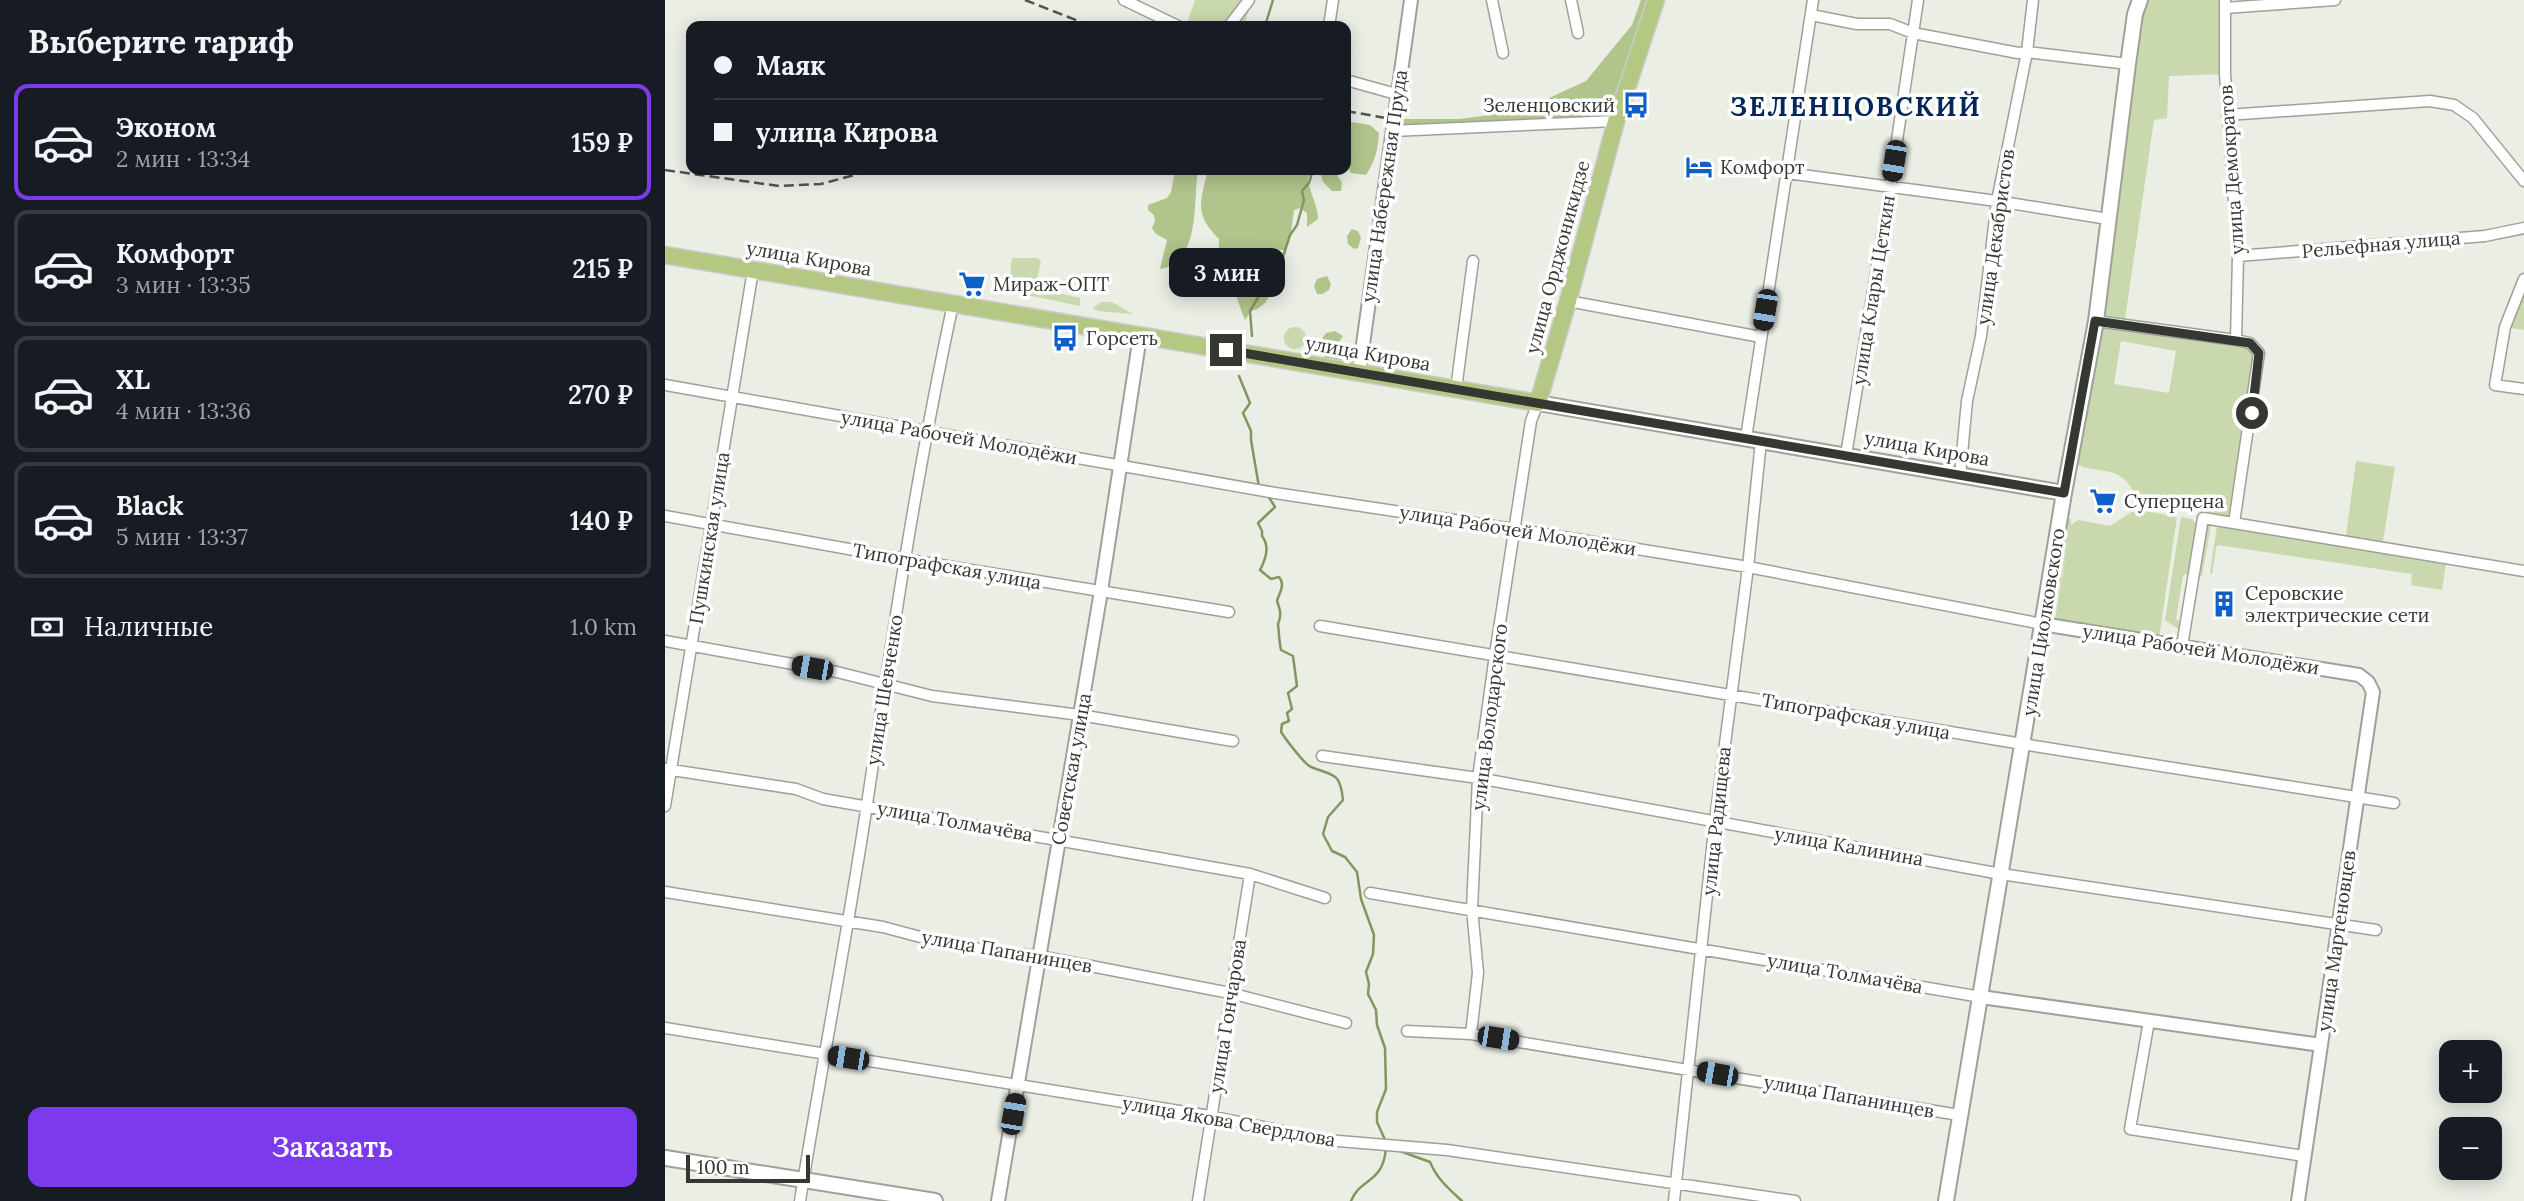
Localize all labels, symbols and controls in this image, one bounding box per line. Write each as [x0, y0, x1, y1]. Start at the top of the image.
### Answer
text: Выберите тариф [28, 21, 294, 62]
text: Маяк [756, 49, 826, 82]
street label: улица Набережная Пруда [1356, 68, 1412, 304]
street label: улица Демократов [2213, 84, 2249, 256]
bus stop icon: Зеленцовский [1621, 90, 1651, 120]
district label: ЗЕЛЕНЦОВСКИЙ [1730, 90, 1982, 123]
place label: Зеленцовский [1483, 93, 1615, 117]
icon: car [32, 111, 95, 174]
text: Эконом [116, 111, 216, 144]
text: улица Кирова [756, 116, 938, 149]
text: 159 ₽ [571, 126, 633, 159]
car [1881, 139, 1908, 183]
text: 2 мин · 13:34 [116, 144, 250, 173]
street label: улица Декабристов [1971, 147, 2019, 326]
hotel icon: Комфорт [1684, 152, 1714, 182]
place label: Комфорт [1720, 155, 1805, 179]
street label: улица Орджоникидзе [1520, 158, 1594, 356]
street label: улица Клары Цеткин [1846, 193, 1900, 387]
street label: Рельефная улица [2301, 225, 2462, 263]
street label: улица Кирова [745, 235, 874, 281]
icon: car [32, 237, 95, 300]
text: Комфорт [116, 237, 234, 270]
callout: 3 мин [1168, 248, 1284, 298]
text: 215 ₽ [572, 252, 633, 285]
text: 3 мин [1194, 258, 1260, 287]
supermarket icon: Мираж-ОПТ [957, 269, 987, 299]
text: 3 мин · 13:35 [116, 270, 251, 299]
place label: Мираж-ОПТ [993, 272, 1109, 296]
car [1752, 288, 1779, 332]
bus stop icon: Горсеть [1050, 323, 1080, 353]
place label: Горсеть [1086, 326, 1158, 350]
street label: улица Кирова [1304, 330, 1433, 376]
route end [1210, 334, 1242, 366]
icon: car [32, 363, 95, 426]
text: XL [116, 363, 150, 396]
text: 270 ₽ [568, 378, 633, 411]
text: 4 мин · 13:36 [116, 396, 251, 425]
route start [2236, 397, 2268, 429]
street label: улица Рабочей Молодёжи [839, 404, 1079, 470]
street label: улица Кирова [1863, 425, 1992, 471]
street label: Пушкинская улица [684, 450, 734, 626]
supermarket icon: Суперцена [2088, 486, 2118, 516]
icon: car [32, 489, 95, 552]
text: Black [116, 489, 184, 522]
place label: Суперцена [2124, 489, 2224, 513]
street label: улица Рабочей Молодёжи [1398, 499, 1638, 561]
text: 140 ₽ [570, 504, 633, 537]
text: 5 мин · 13:37 [116, 522, 248, 551]
street label: улица Циолковского [2016, 526, 2070, 718]
street label: Типографская улица [851, 538, 1043, 594]
place label: Серовские электрические сети [2245, 581, 2430, 627]
building icon: Серовские электрические сети [2209, 589, 2239, 619]
icon: cash [28, 608, 66, 646]
text: Наличные [84, 610, 213, 643]
text: 1.0 km [570, 612, 637, 641]
street label: улица Шевченко [860, 613, 908, 767]
street label: улица Рабочей Молодёжи [2081, 618, 2321, 680]
street label: улица Володарского [1466, 622, 1512, 812]
car [790, 654, 835, 682]
street label: Типографская улица [1760, 688, 1952, 744]
street label: Советская улица [1046, 691, 1096, 847]
street label: улица Радищева [1696, 745, 1736, 897]
street label: улица Толмачёва [875, 795, 1035, 847]
street label: улица Калинина [1773, 821, 1926, 871]
street label: улица Мартеновцев [2311, 849, 2361, 1033]
street label: улица Папанинцев [920, 924, 1094, 978]
street label: улица Гончарова [1203, 937, 1251, 1095]
street label: улица Толмачёва [1765, 947, 1925, 999]
car [1476, 1024, 1521, 1052]
map controls [2439, 1040, 2502, 1180]
button: + [2439, 1040, 2502, 1103]
car [826, 1044, 871, 1072]
car [1695, 1060, 1740, 1088]
street label: улица Папанинцев [1762, 1069, 1936, 1123]
street label: улица Якова Свердлова [1120, 1090, 1338, 1152]
car [1000, 1091, 1027, 1137]
button: Заказать [28, 1107, 637, 1187]
button: − [2439, 1117, 2502, 1180]
scale bar [686, 1152, 810, 1184]
text: 100 m [697, 1155, 750, 1179]

